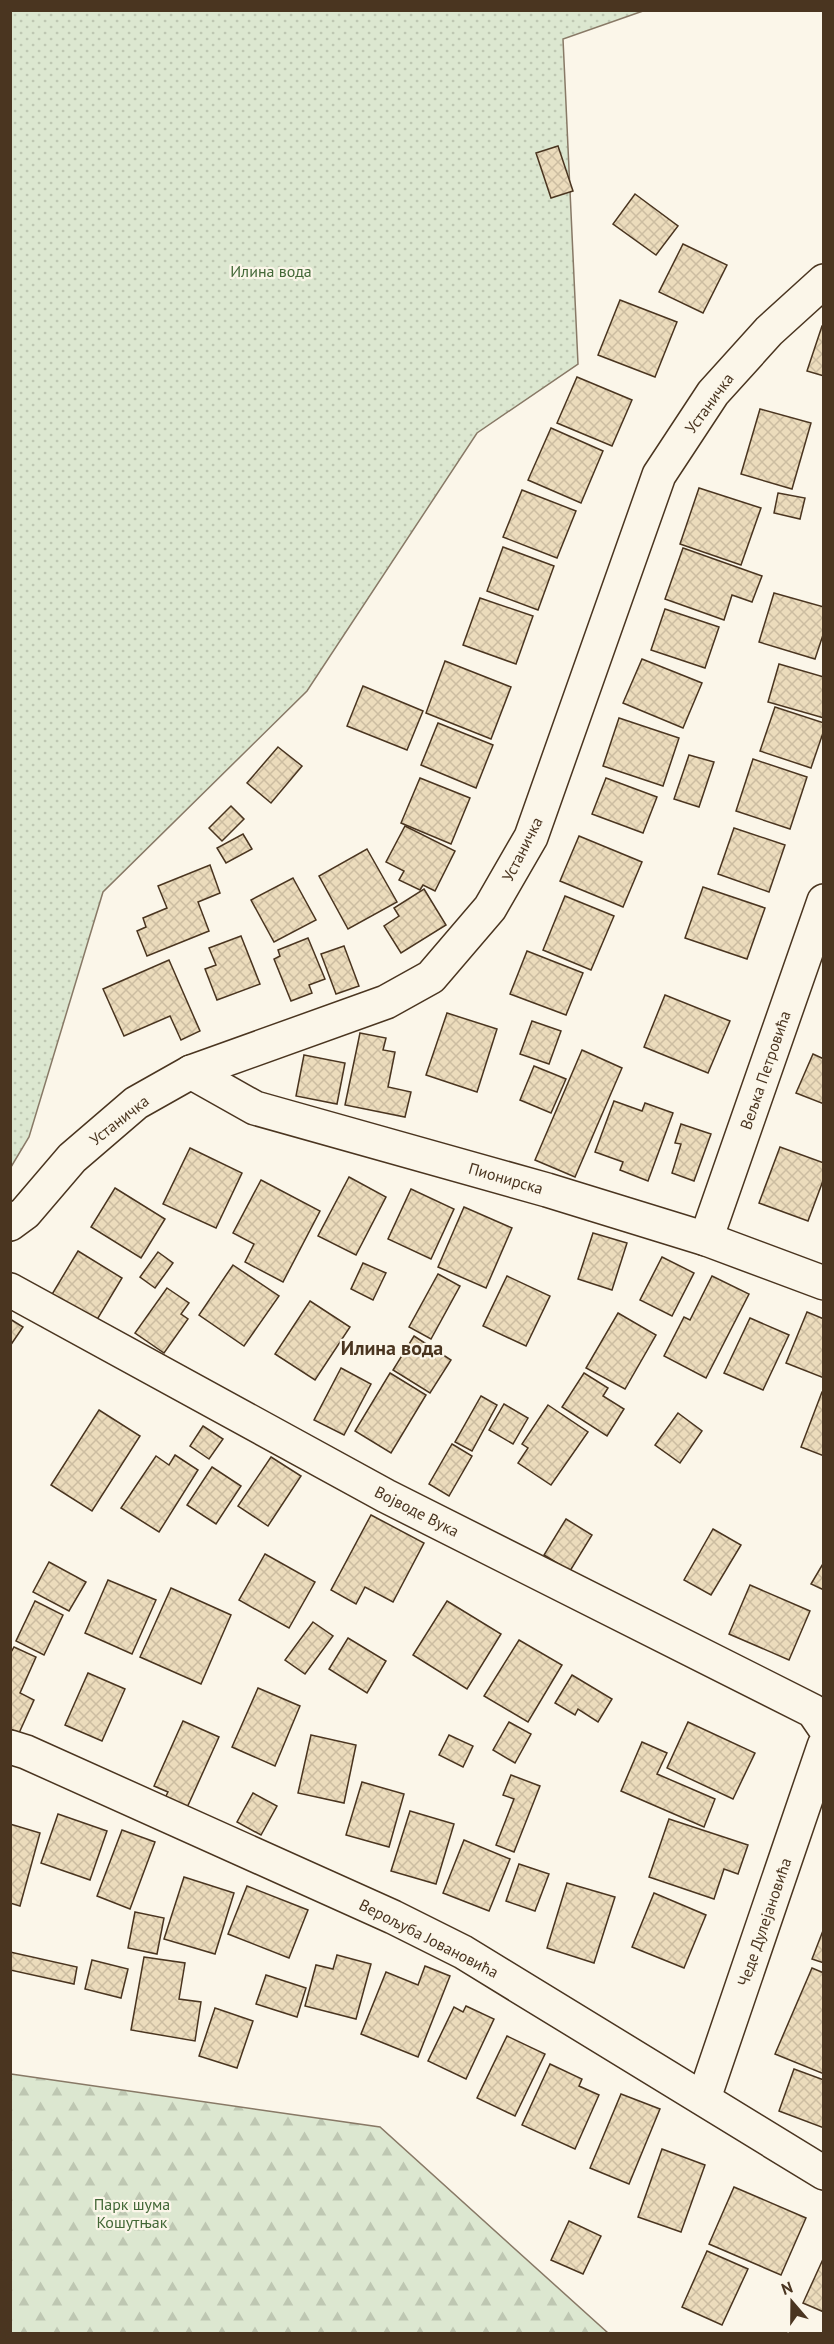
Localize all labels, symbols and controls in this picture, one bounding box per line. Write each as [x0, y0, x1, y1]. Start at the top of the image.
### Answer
park label: Илина вода [230, 261, 312, 281]
street label: Устаничка [680, 369, 738, 437]
street label: Устаничка [497, 813, 547, 885]
street label: Вељка Петровића [735, 1008, 795, 1132]
street label: Устаничка [85, 1091, 153, 1149]
street label: Пионирска [466, 1158, 546, 1198]
district label: Илина вода [341, 1335, 443, 1361]
street label: Војводе Вука [371, 1481, 463, 1541]
street label: Чеде Дулејановића [733, 1855, 795, 1989]
street label: Верољуба Јовановића [356, 1894, 502, 1982]
park label: Парк шума Кошутњак [94, 2194, 170, 2232]
north arrow [762, 2272, 822, 2332]
text: N [779, 2277, 795, 2299]

